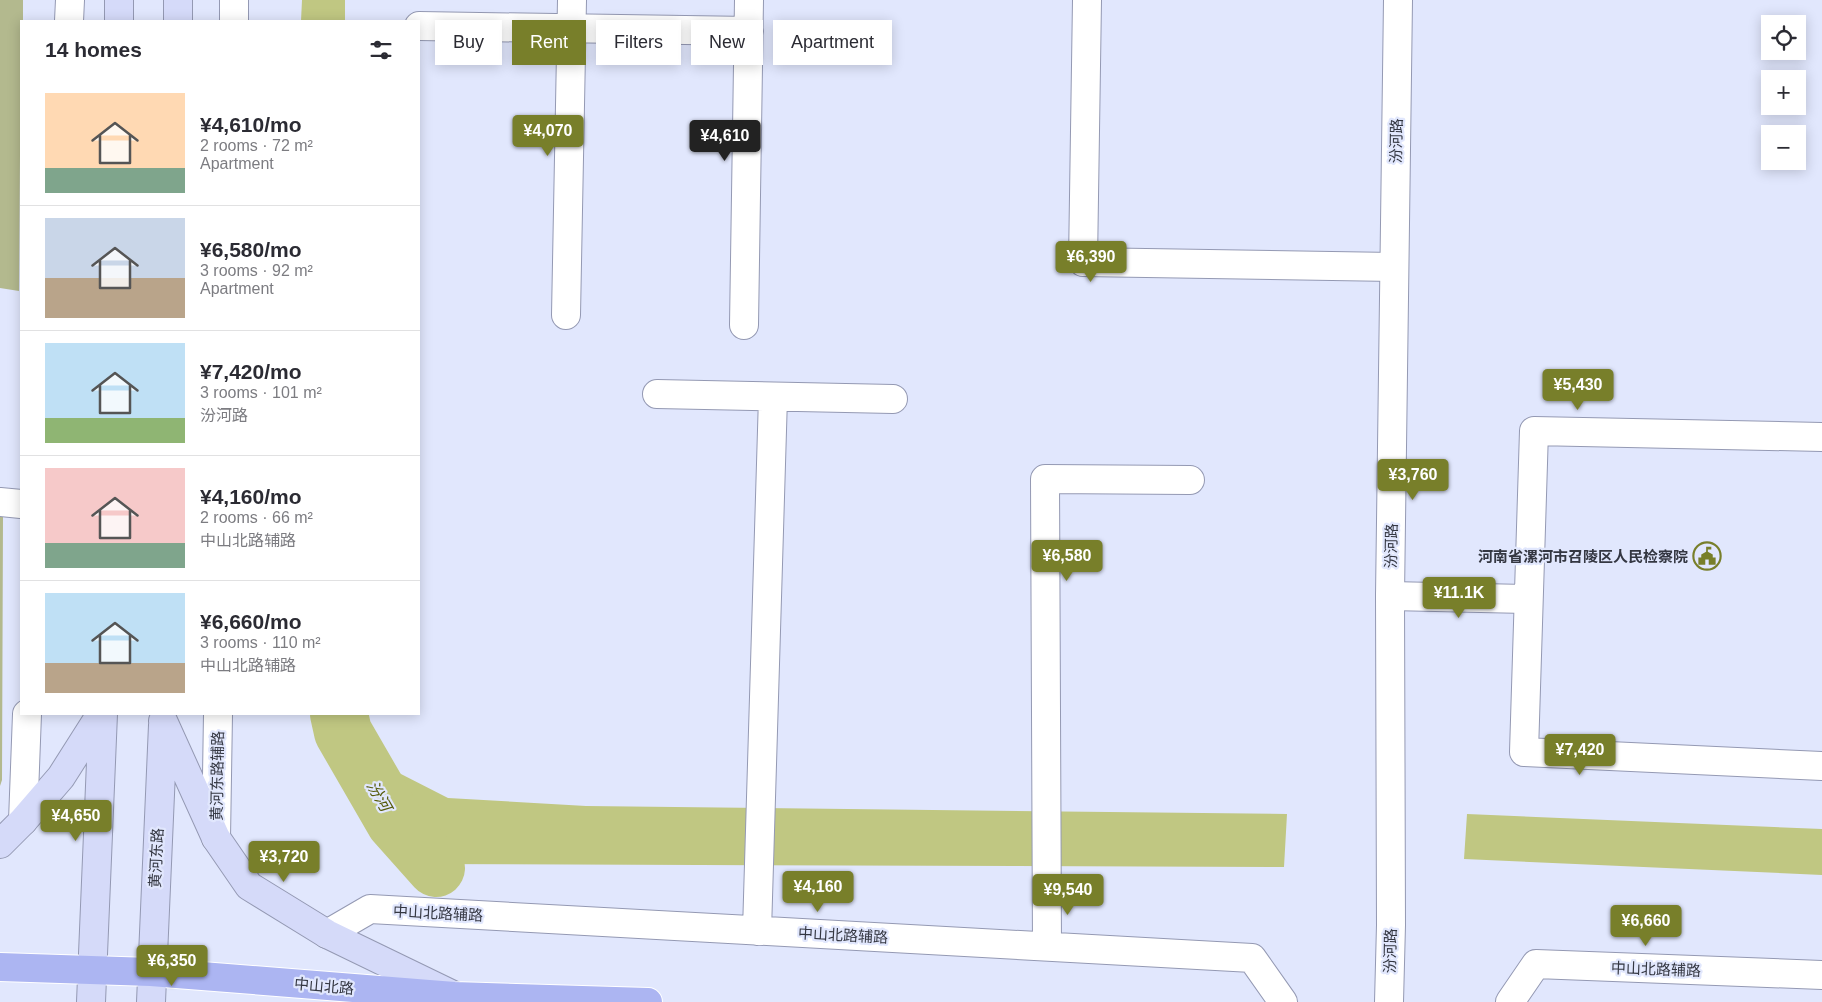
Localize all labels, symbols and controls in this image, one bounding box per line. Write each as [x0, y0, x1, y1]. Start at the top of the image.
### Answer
map controls [1761, 15, 1806, 170]
button: locate [1761, 15, 1806, 60]
chip: Buy [435, 20, 502, 65]
chip: Rent [512, 20, 586, 65]
chip: Filters [596, 20, 681, 65]
chip: New [691, 20, 763, 65]
chip: Apartment [773, 20, 892, 65]
icon: filters [367, 36, 395, 64]
text: 14 homes [45, 38, 142, 61]
button: + [1761, 70, 1806, 115]
icon: home [85, 113, 145, 173]
text: ¥4,610/mo [200, 113, 302, 136]
pin: ¥4,070 [507, 114, 589, 157]
street label: 汾河路 [1387, 118, 1405, 164]
pin: ¥4,610 [684, 120, 766, 162]
text: ¥4,070 [524, 122, 572, 139]
button: − [1761, 125, 1806, 170]
text: ¥4,610 [701, 127, 749, 144]
text: 2 rooms · 72 m² [200, 137, 313, 154]
text: Apartment [200, 155, 274, 172]
icon: home [85, 238, 145, 298]
text: ¥6,580/mo [200, 238, 302, 261]
pin: ¥6,390 [1050, 240, 1132, 283]
text: ¥6,390 [1067, 248, 1115, 265]
text: 3 rooms · 92 m² [200, 262, 313, 279]
text: Apartment [200, 280, 274, 297]
text: ¥7,420/mo [200, 360, 302, 383]
icon: home [85, 363, 145, 423]
pin: ¥5,430 [1537, 368, 1619, 411]
text: ¥5,430 [1554, 376, 1602, 393]
text: 3 rooms · 101 m² [200, 384, 322, 401]
text: 汾河路 [200, 407, 248, 424]
pin: ¥3,760 [1372, 458, 1454, 501]
text: ¥3,760 [1389, 466, 1437, 483]
text: ¥4,160/mo [200, 485, 302, 508]
icon: home [85, 488, 145, 548]
text: 2 rooms · 66 m² [200, 509, 313, 526]
street label: 汾河路 [1382, 523, 1400, 569]
text: 中山北路辅路 [200, 532, 296, 549]
pin: ¥6,580 [1026, 540, 1108, 582]
public building icon: 河南省漯河市召陵区人民检察院 [1692, 541, 1722, 571]
text: ¥6,580 [1043, 547, 1091, 564]
place label: 河南省漯河市召陵区人民检察院 [1478, 548, 1688, 565]
pin: ¥11.1K [1418, 576, 1500, 619]
text: ¥11.1K [1434, 584, 1484, 601]
text: ¥6,660/mo [200, 610, 302, 633]
icon: home [85, 613, 145, 673]
text: 3 rooms · 110 m² [200, 634, 321, 651]
text: 中山北路辅路 [200, 657, 296, 674]
street label: 黄河东路辅路 [208, 731, 226, 821]
pin: ¥7,420 [1539, 734, 1621, 776]
text: ¥7,420 [1556, 741, 1604, 758]
water label: 汾河 [364, 778, 396, 817]
pin: ¥4,650 [35, 800, 117, 842]
text: ¥4,650 [52, 807, 100, 824]
street label: 黄河东路 [146, 828, 166, 888]
pin: ¥3,720 [243, 840, 325, 883]
text: ¥3,720 [260, 848, 308, 865]
pin: ¥4,160 [777, 870, 859, 913]
pin: ¥9,540 [1027, 874, 1109, 916]
text: ¥4,160 [794, 878, 842, 895]
text: ¥9,540 [1044, 881, 1092, 898]
street label: 中山北路辅路 [393, 902, 483, 924]
pin: ¥6,660 [1605, 904, 1687, 947]
text: ¥6,660 [1622, 912, 1670, 929]
street label: 中山北路辅路 [798, 924, 888, 946]
street label: 汾河路 [1381, 928, 1399, 974]
pin: ¥6,350 [131, 944, 213, 987]
text: ¥6,350 [148, 952, 196, 969]
street label: 中山北路辅路 [1611, 959, 1701, 979]
street label: 中山北路 [293, 975, 355, 997]

